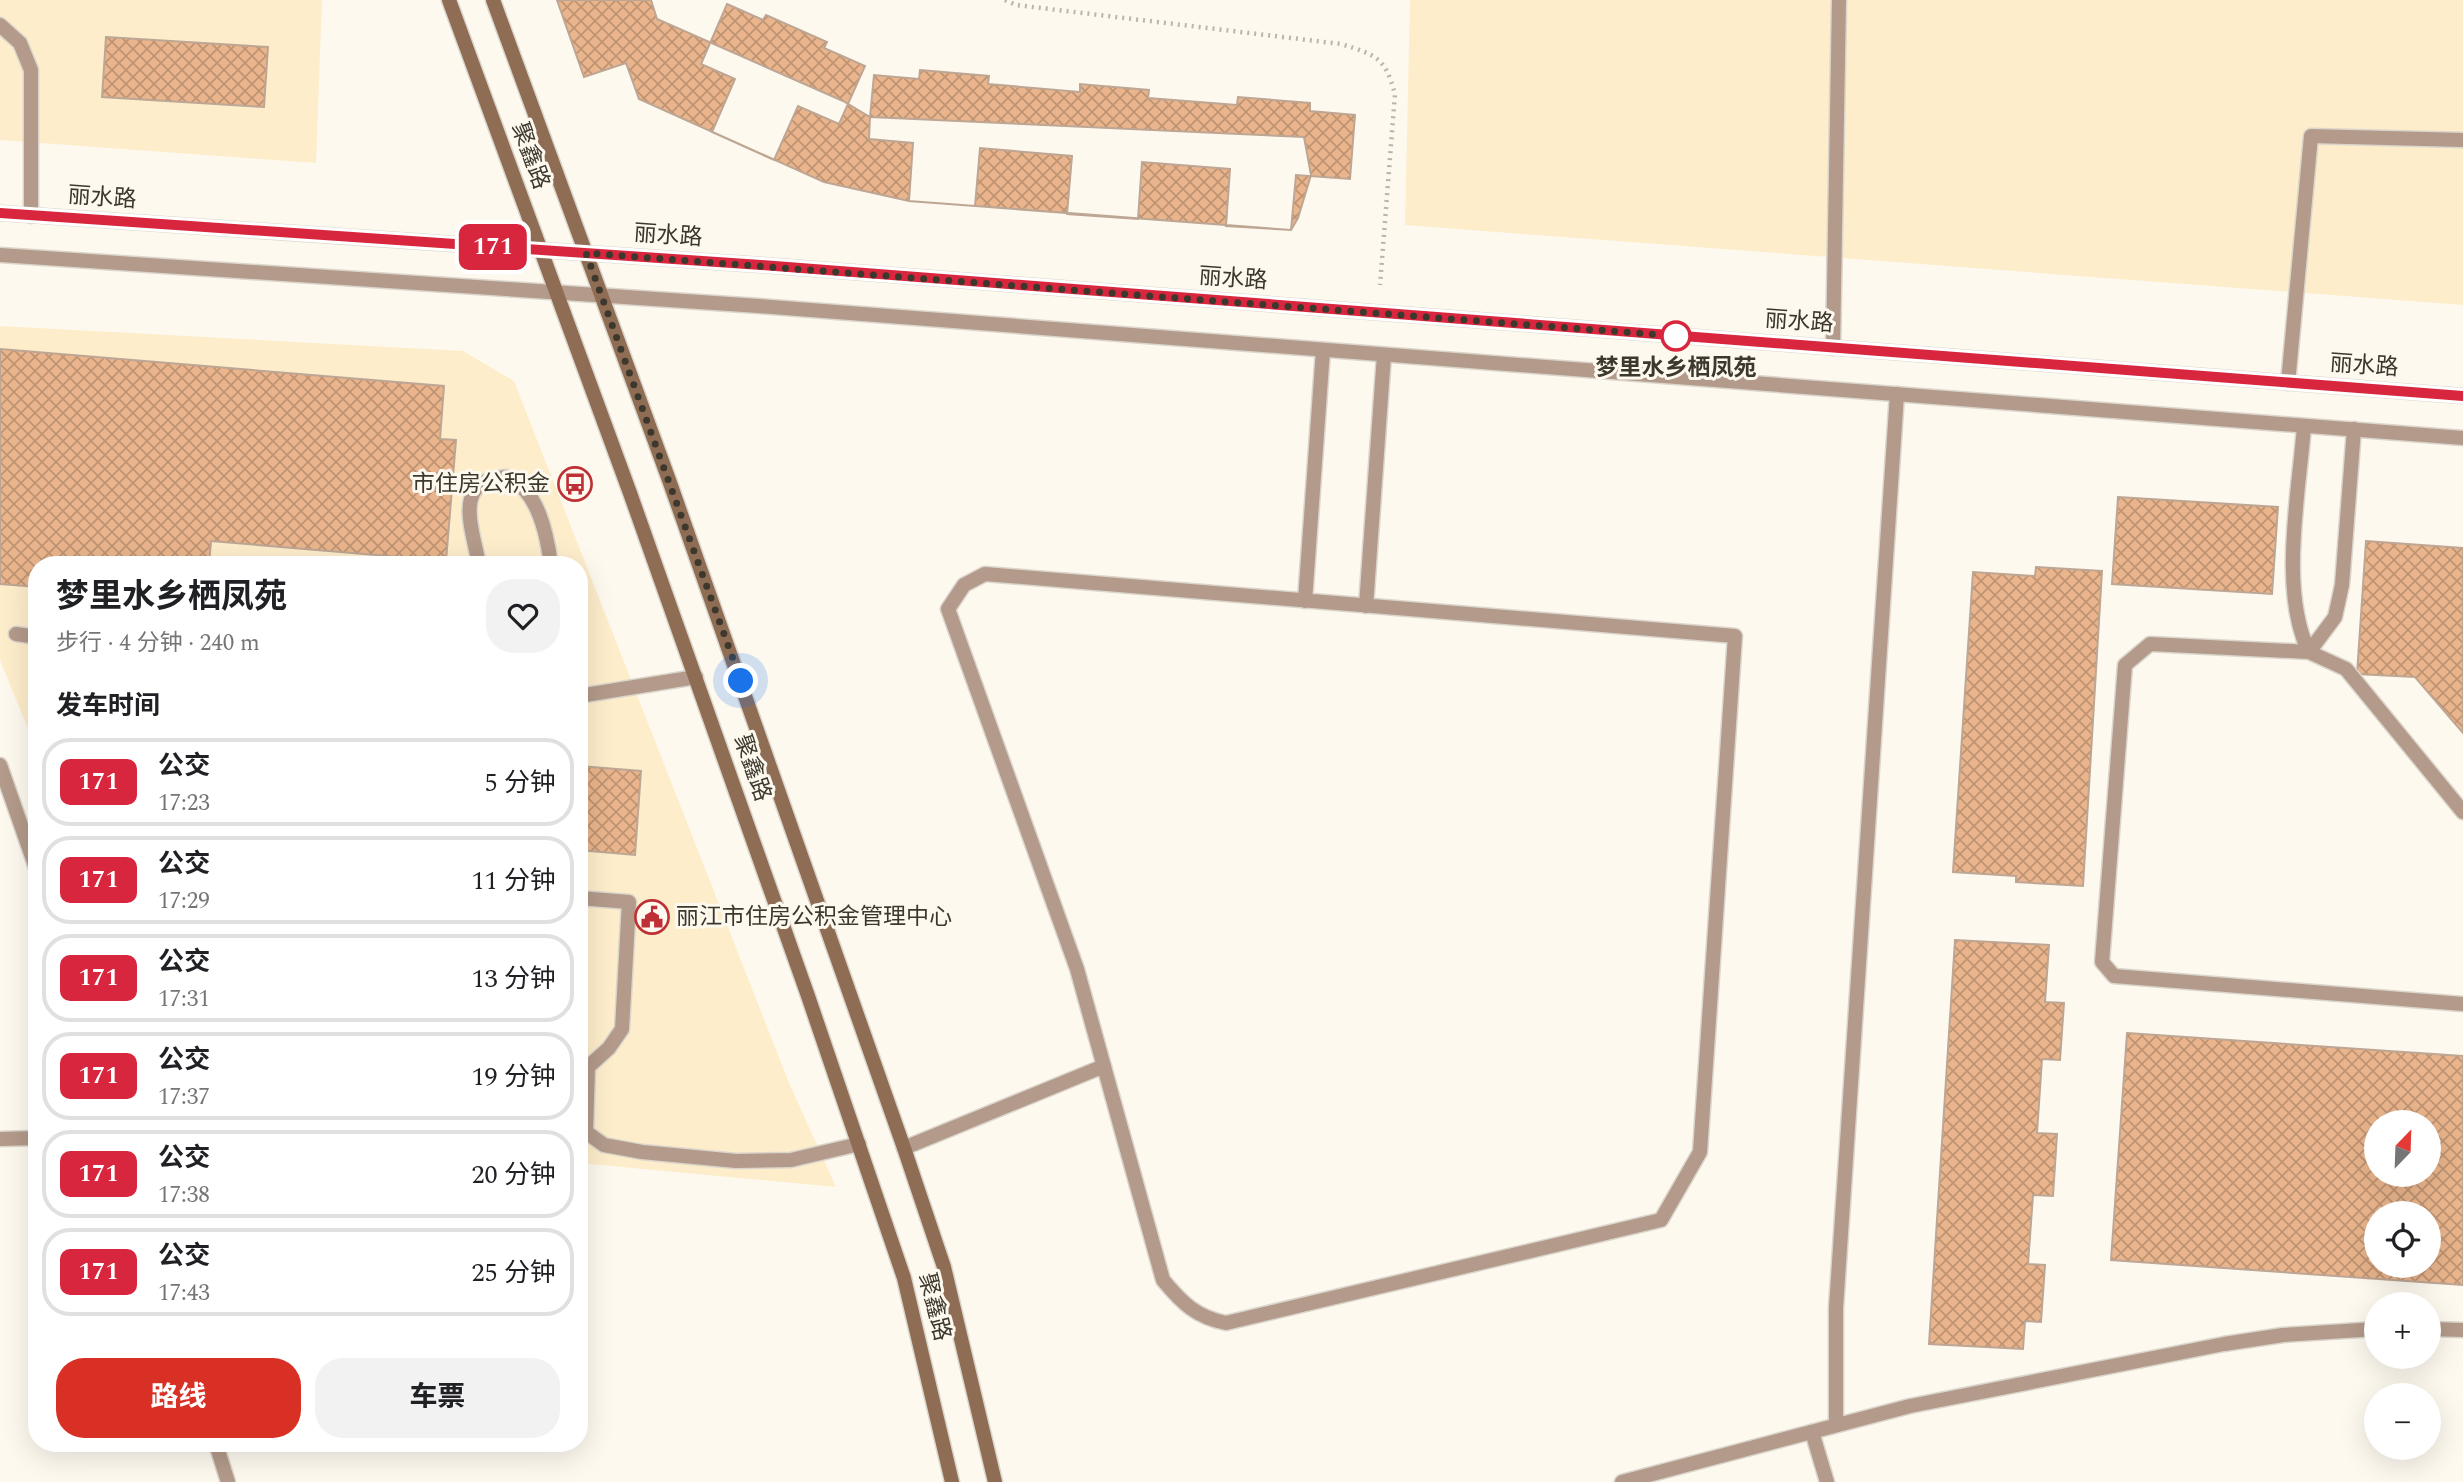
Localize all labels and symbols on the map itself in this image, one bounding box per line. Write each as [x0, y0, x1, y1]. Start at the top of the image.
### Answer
street label: 聚鑫路 [502, 118, 558, 194]
street label: 丽水路 [66, 178, 138, 218]
street label: 丽水路 [632, 216, 704, 256]
line badge: 171 [453, 224, 533, 270]
street label: 丽水路 [1197, 259, 1269, 299]
street label: 丽水路 [1763, 302, 1835, 342]
marker: 梦里水乡栖凤苑 [1661, 321, 1691, 351]
street label: 丽水路 [2328, 346, 2400, 386]
place label: 梦里水乡栖凤苑 [1596, 351, 1757, 386]
bus stop icon: 市住房公积金 [556, 465, 594, 503]
place label: 市住房公积金 [412, 467, 550, 502]
your location [723, 663, 758, 698]
street label: 聚鑫路 [724, 730, 780, 806]
public building icon: 丽江市住房公积金管理中心 [633, 898, 671, 936]
place label: 丽江市住房公积金管理中心 [676, 900, 952, 935]
north arrow [2364, 1110, 2441, 1186]
street label: 聚鑫路 [909, 1269, 959, 1345]

